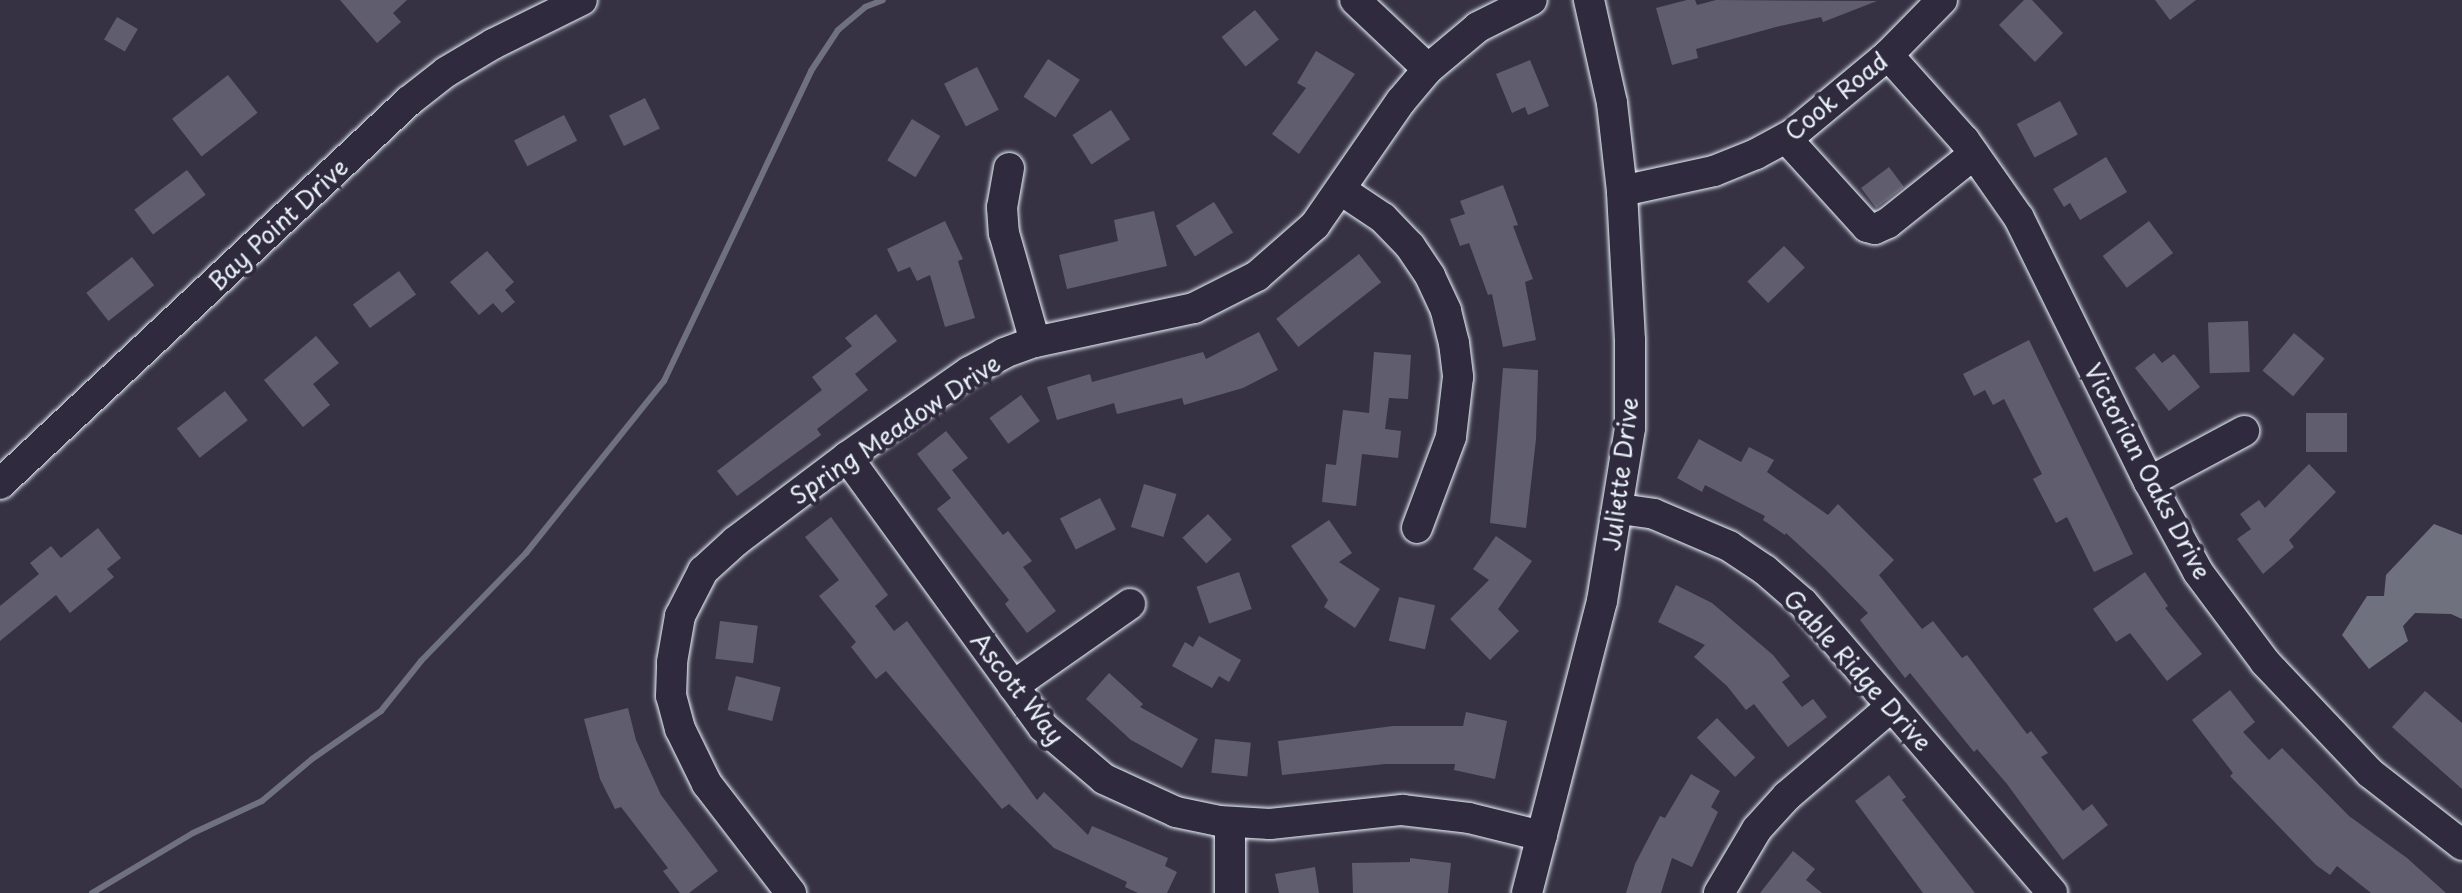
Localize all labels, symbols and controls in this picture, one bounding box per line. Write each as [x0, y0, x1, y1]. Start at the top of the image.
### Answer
street label: Cook Road [1779, 46, 1893, 146]
street label: Bay Point Drive [202, 152, 354, 296]
street label: Spring Meadow Drive [784, 348, 1006, 510]
street label: Victorian Oaks Drive [2079, 358, 2217, 584]
street label: Juliette Drive [1596, 396, 1644, 552]
street label: Gable Ridge Drive [1777, 583, 1939, 757]
street label: Ascott Way [965, 626, 1071, 750]

